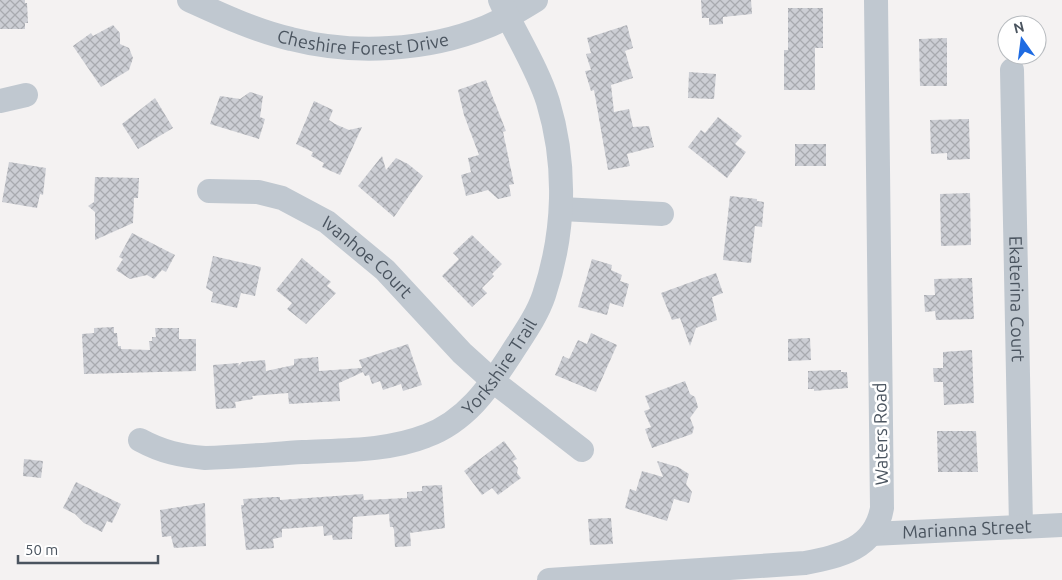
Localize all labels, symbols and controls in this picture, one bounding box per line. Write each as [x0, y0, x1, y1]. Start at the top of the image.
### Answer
north arrow [997, 15, 1047, 65]
text: N [1012, 18, 1026, 36]
street label: Cheshire Forest Drive [275, 25, 451, 58]
street label: Ivanhoe Court [320, 211, 417, 302]
street label: Ekaterina Court [1006, 236, 1029, 362]
street label: Yorkshire Trail [458, 314, 540, 419]
street label: Waters Road [869, 382, 891, 486]
street label: Marianna Street [902, 515, 1032, 542]
scale bar [18, 532, 158, 564]
text: 50 m [25, 541, 58, 558]

